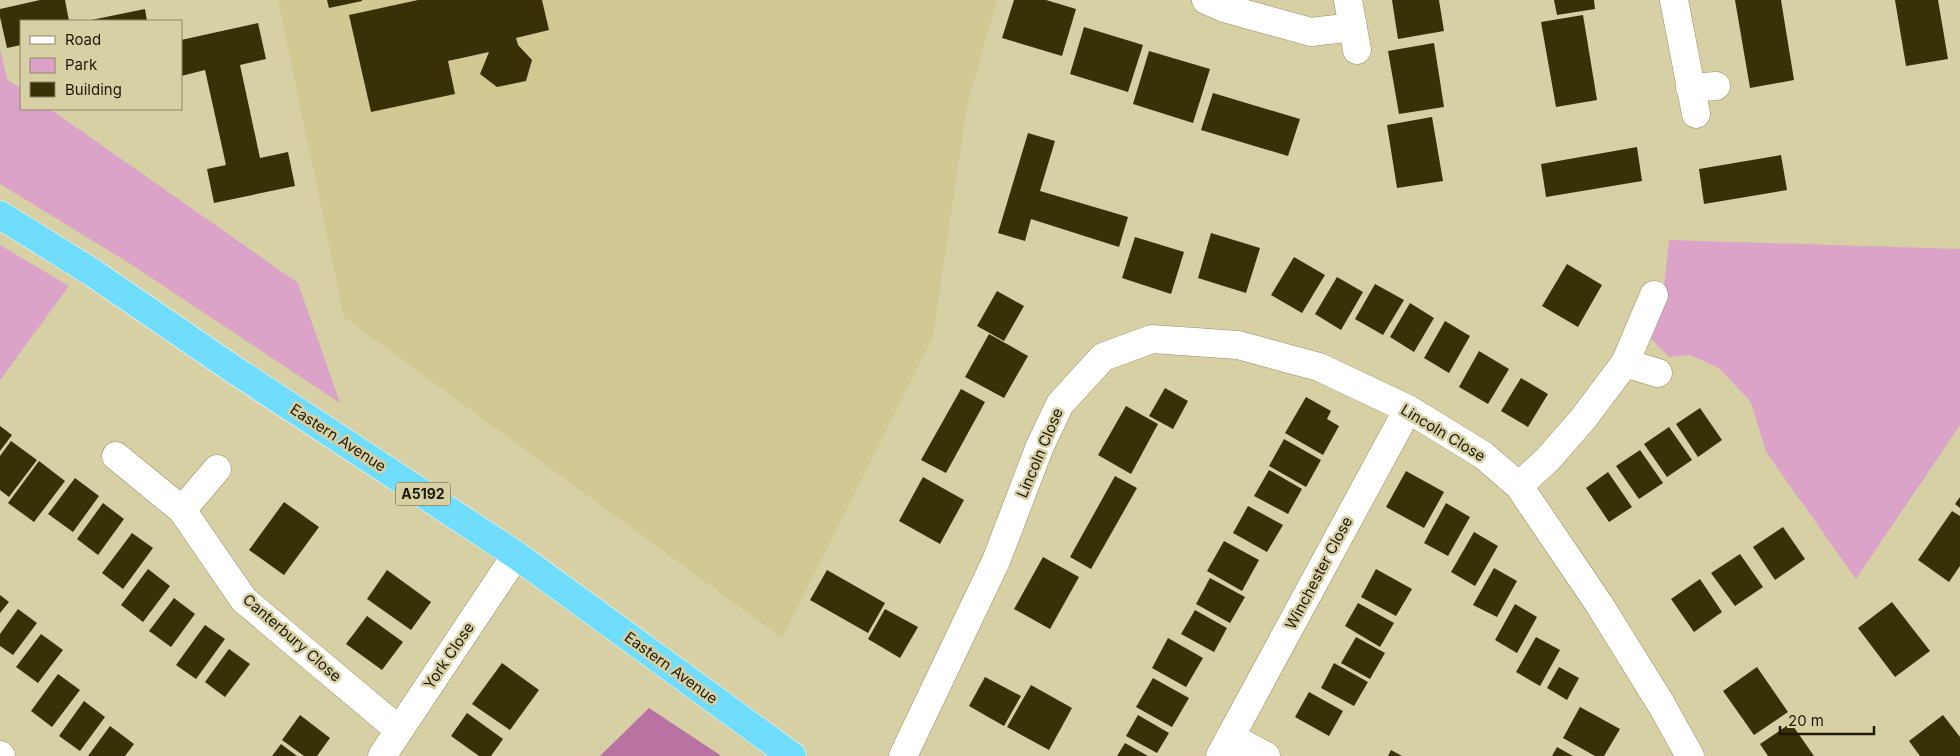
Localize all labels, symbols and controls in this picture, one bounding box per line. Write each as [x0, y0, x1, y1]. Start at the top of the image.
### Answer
legend [20, 20, 182, 110]
text: Road [65, 30, 101, 49]
text: Park [65, 55, 98, 74]
text: Building [65, 80, 122, 99]
street label: Eastern Avenue [287, 400, 390, 476]
street label: Lincoln Close [1397, 400, 1489, 465]
street label: Lincoln Close [1012, 405, 1067, 500]
road number: A5192 [396, 482, 450, 506]
street label: Winchester Close [1281, 513, 1356, 632]
street label: Canterbury Close [239, 590, 346, 686]
street label: York Close [419, 619, 478, 693]
street label: Eastern Avenue [621, 627, 722, 708]
scale bar [1780, 704, 1874, 736]
text: 20 m [1788, 711, 1824, 730]

